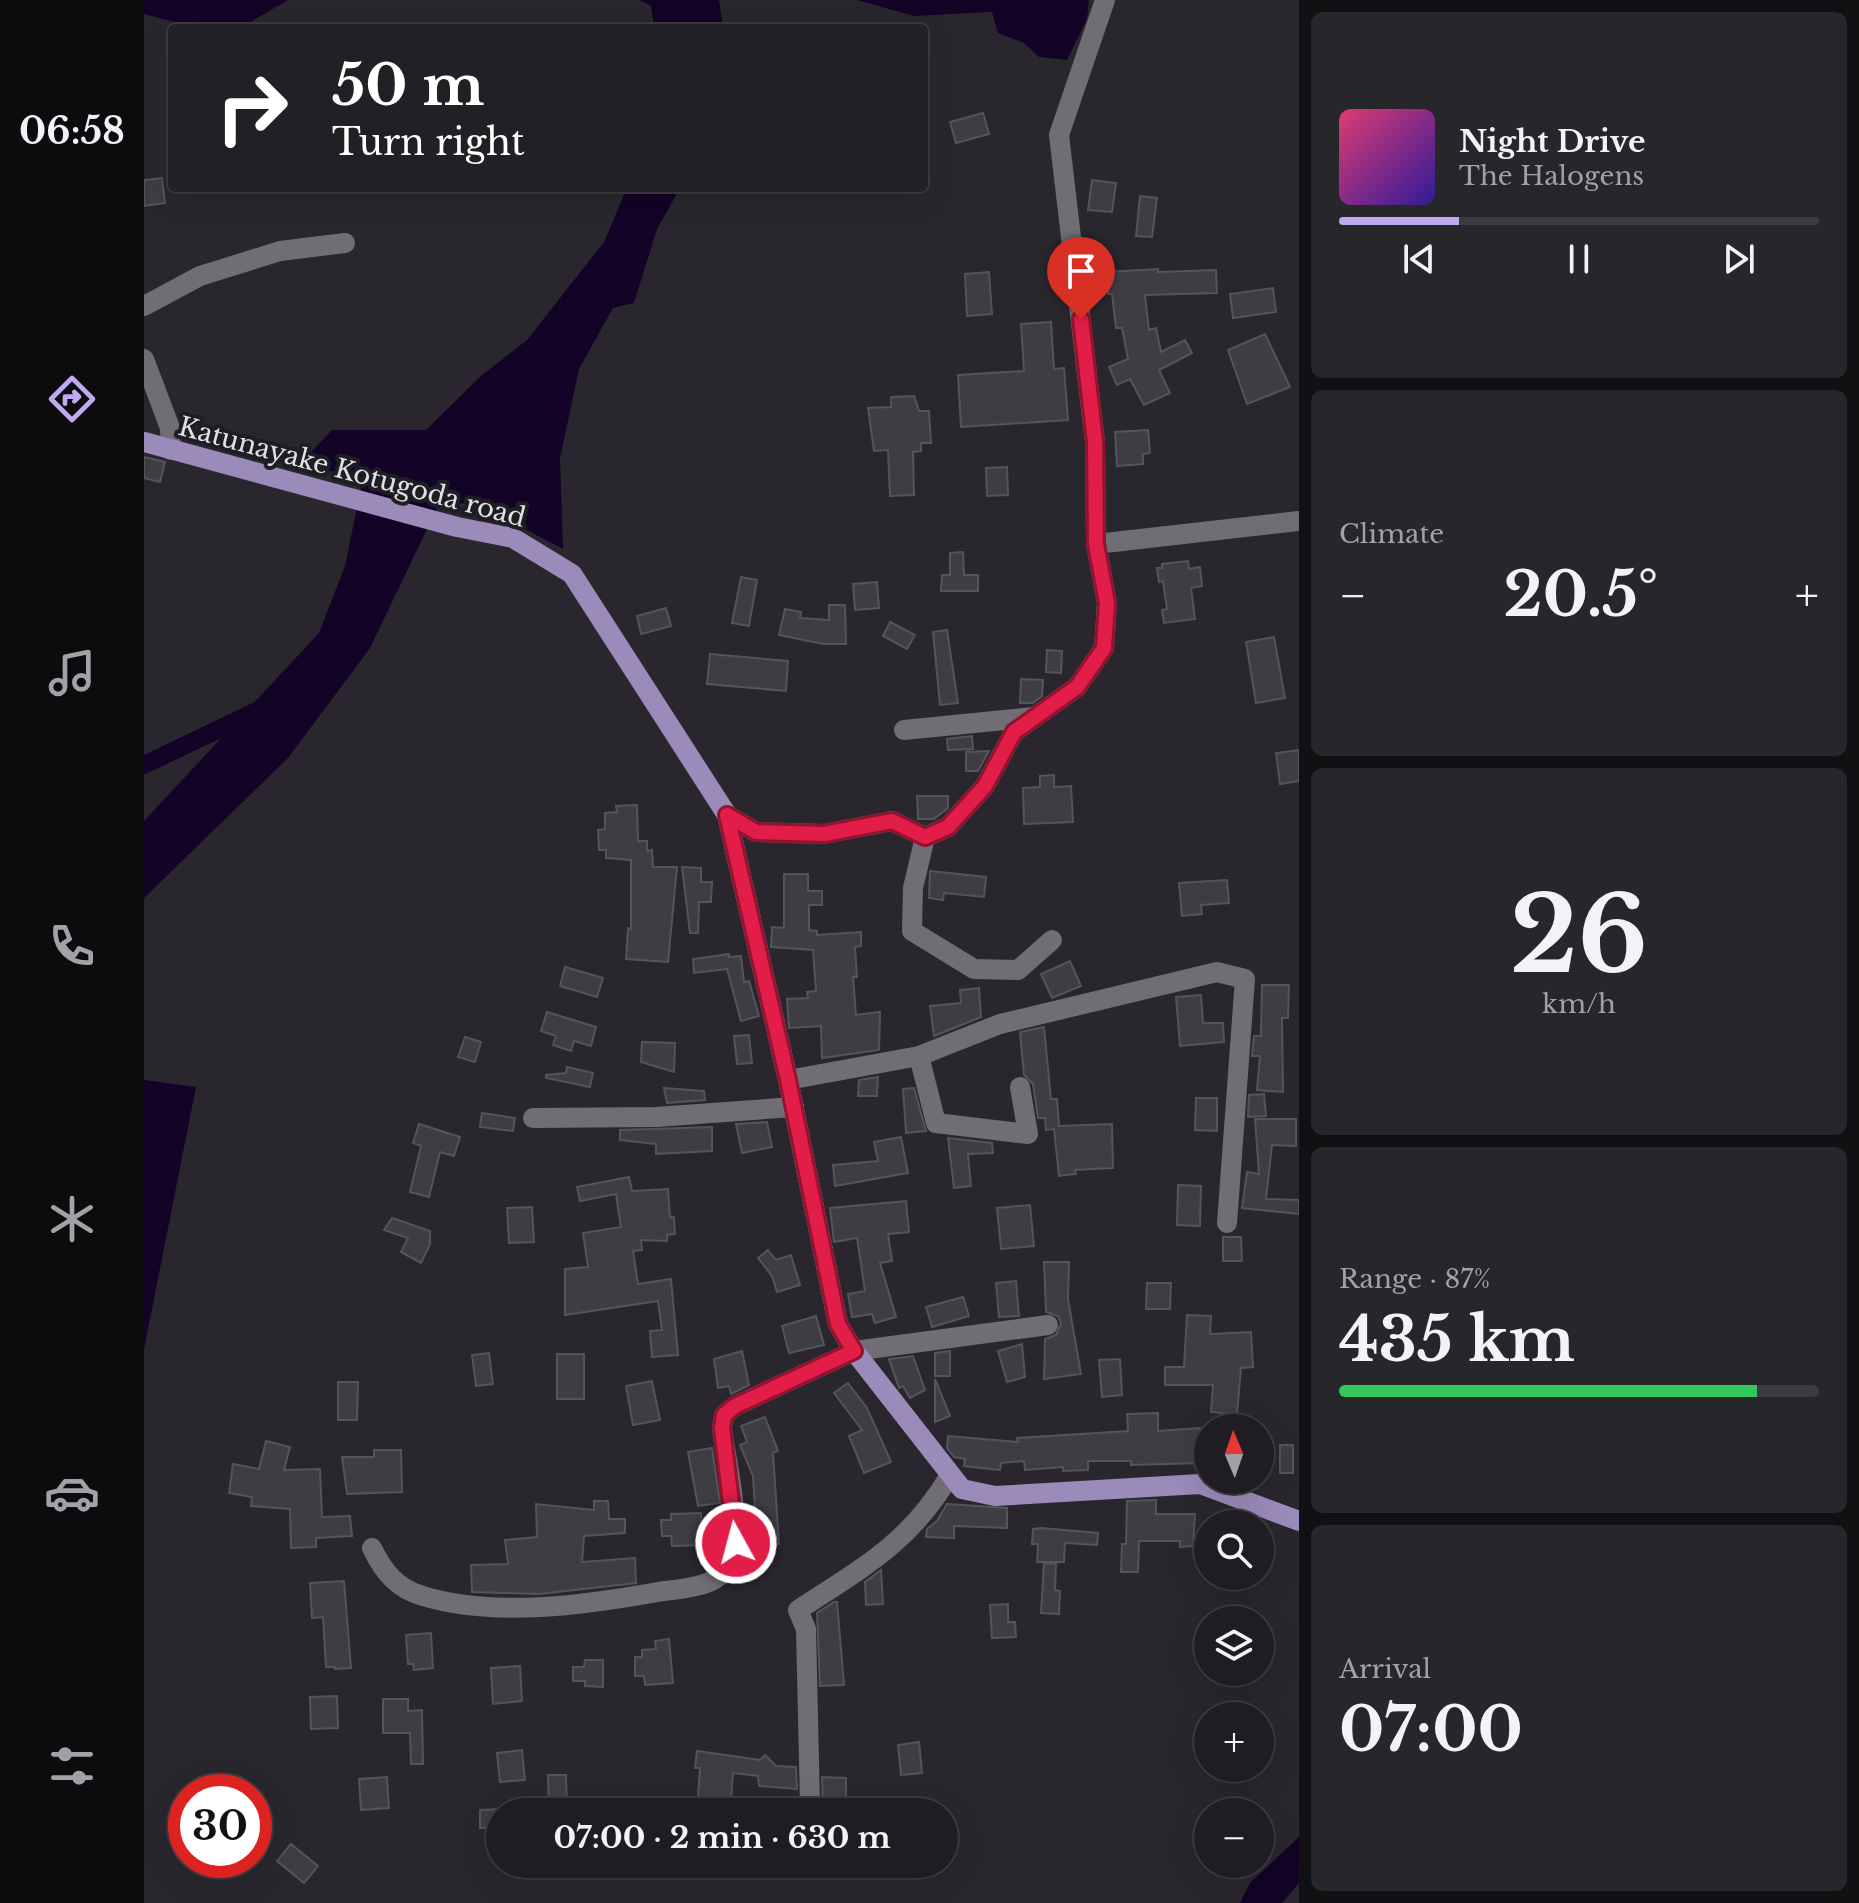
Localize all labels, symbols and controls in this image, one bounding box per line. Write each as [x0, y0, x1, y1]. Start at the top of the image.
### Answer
text: 50 m [332, 51, 484, 120]
icon: right [200, 56, 304, 160]
text: 06:58 [19, 109, 125, 154]
text: Turn right [332, 120, 525, 165]
text: Night Drive [1459, 123, 1645, 160]
text: The Halogens [1459, 160, 1644, 192]
pin [1047, 237, 1115, 319]
icon: previous [1397, 237, 1441, 281]
icon: pause [1557, 237, 1601, 281]
icon: next [1717, 237, 1761, 281]
icon: arrive [1059, 249, 1103, 293]
icon: directions [44, 371, 100, 427]
street label: Katunayake Kotugoda road [175, 410, 529, 534]
text: Climate [1339, 518, 1444, 550]
text: 20.5° [1504, 558, 1658, 632]
text: − [1339, 568, 1367, 623]
text: + [1795, 568, 1819, 623]
icon: music [44, 645, 100, 701]
text: 26 [1510, 871, 1648, 1000]
icon: phone [44, 918, 100, 974]
text: km/h [1542, 988, 1616, 1020]
icon: climate [44, 1191, 100, 1247]
text: Range · 87% [1339, 1263, 1491, 1295]
text: 435 km [1339, 1303, 1575, 1377]
north arrow [1194, 1414, 1274, 1494]
map controls [1194, 1414, 1274, 1878]
icon: car [44, 1465, 100, 1521]
position arrow [694, 1501, 778, 1585]
button: search [1194, 1510, 1274, 1590]
button: layers [1194, 1606, 1274, 1686]
text: Arrival [1339, 1653, 1431, 1685]
text: 07:00 [1339, 1693, 1523, 1767]
button: + [1194, 1702, 1274, 1782]
icon: filters [44, 1738, 100, 1794]
speed limit sign: 30 [168, 1774, 272, 1878]
button: − [1194, 1798, 1274, 1878]
text: 07:00 · 2 min · 630 m [553, 1819, 891, 1856]

